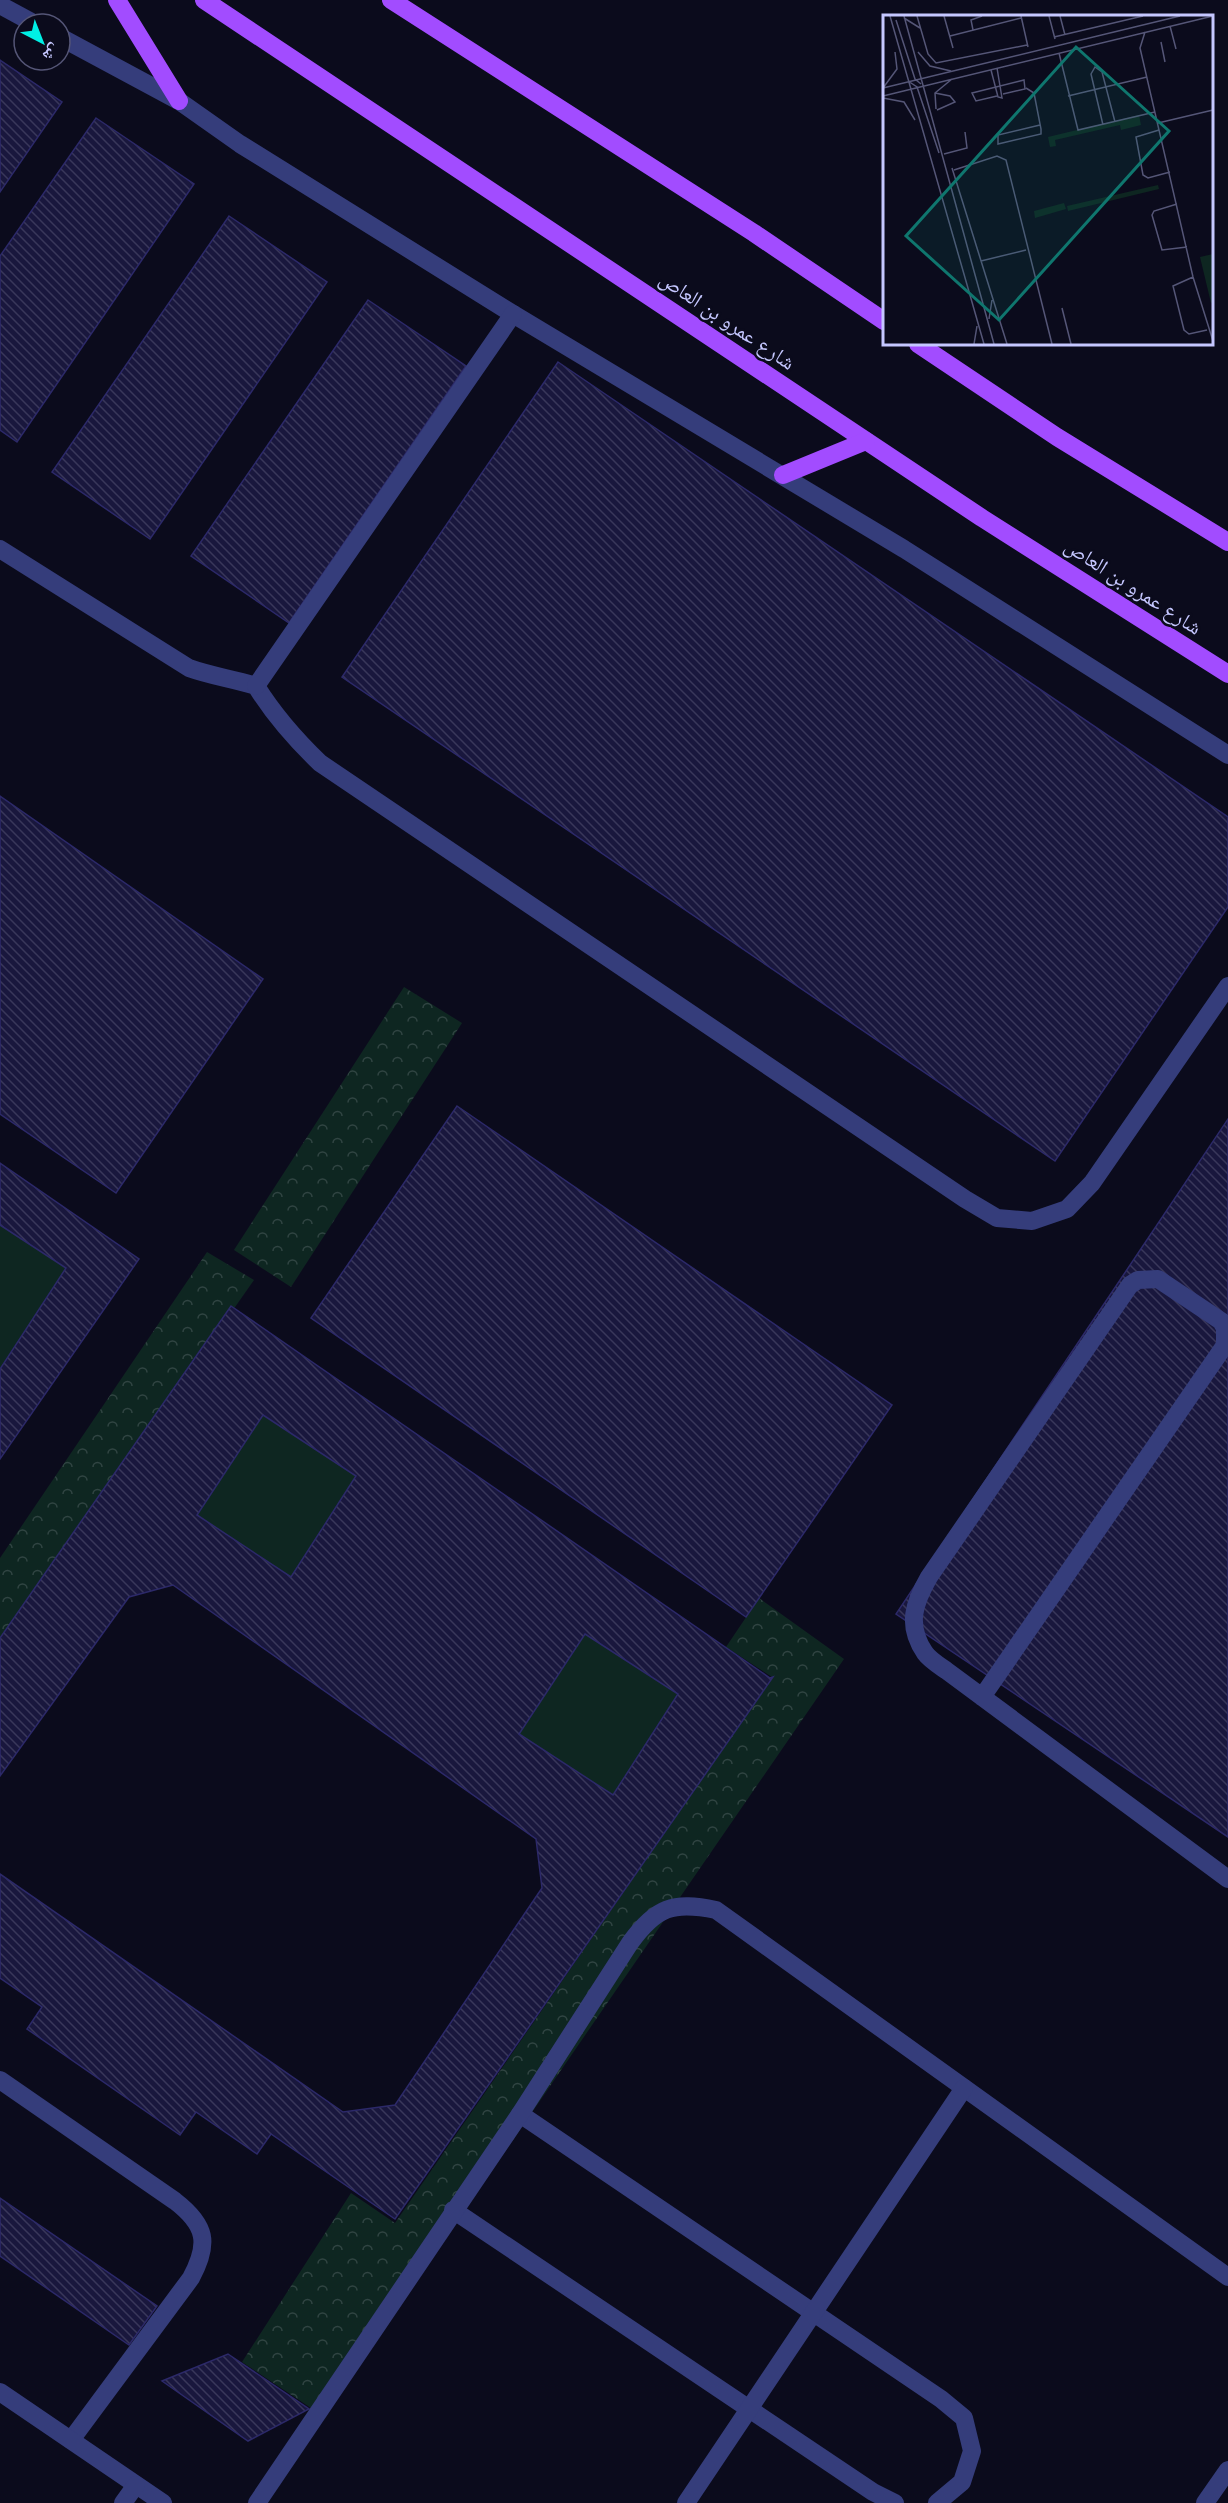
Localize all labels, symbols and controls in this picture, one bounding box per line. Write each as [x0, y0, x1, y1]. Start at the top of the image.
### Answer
north arrow [12, 12, 72, 72]
inset map [883, 15, 1213, 345]
text: ش [38, 39, 64, 66]
street label: شارع عمرو بن العاص [654, 266, 800, 376]
street label: شارع عمرو بن العاص [1060, 533, 1206, 641]

